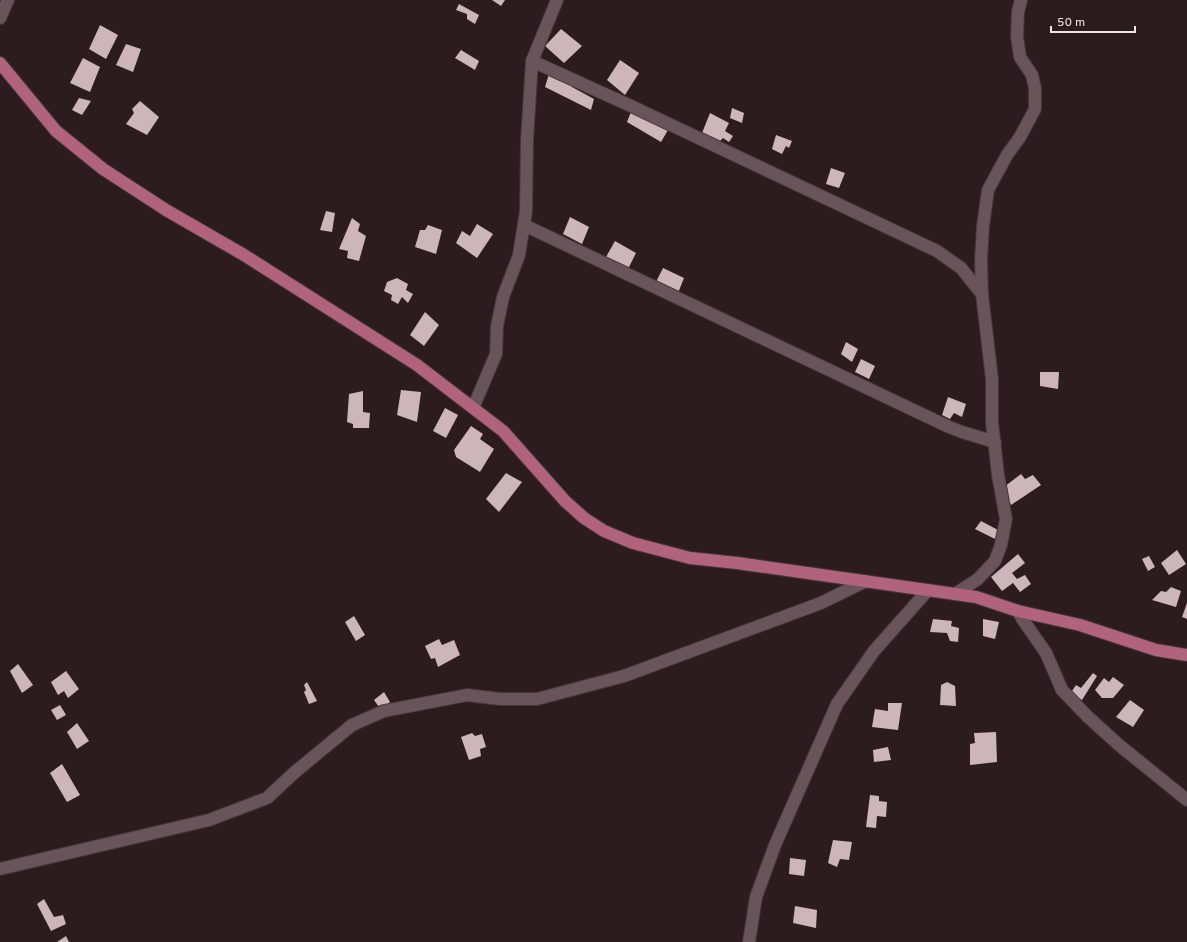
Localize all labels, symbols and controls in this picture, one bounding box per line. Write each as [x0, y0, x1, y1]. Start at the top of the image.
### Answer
scale bar [1051, 8, 1135, 34]
text: 50 m [1057, 15, 1085, 31]

